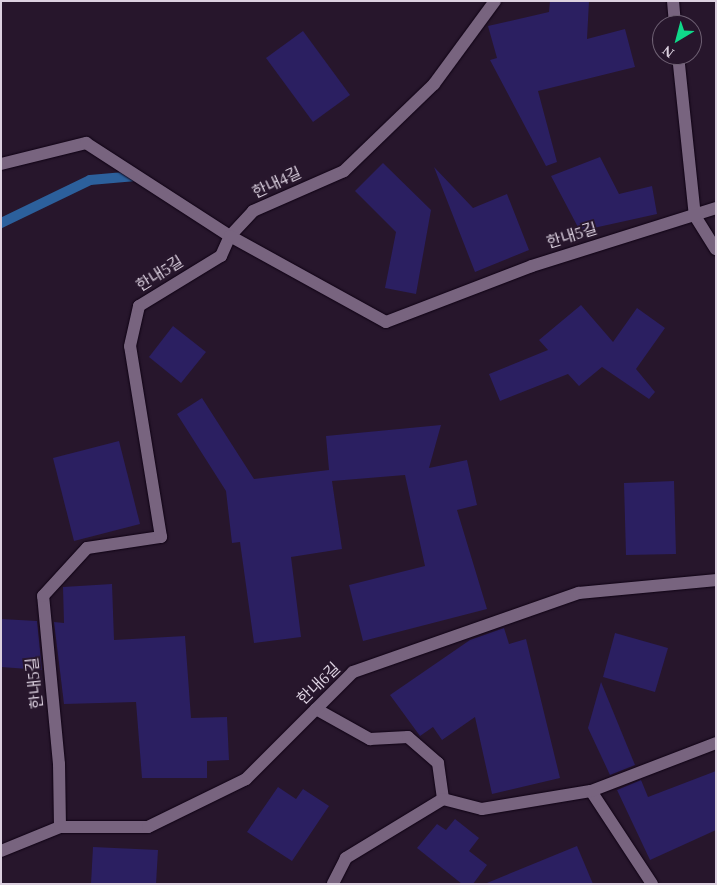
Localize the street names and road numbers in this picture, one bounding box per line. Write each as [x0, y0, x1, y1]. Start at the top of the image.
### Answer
street label: 한내4길 [249, 163, 305, 203]
street label: 한내5길 [544, 219, 600, 253]
street label: 한내5길 [133, 252, 187, 296]
street label: 한내5길 [23, 656, 47, 710]
street label: 한내6길 [294, 659, 344, 709]

